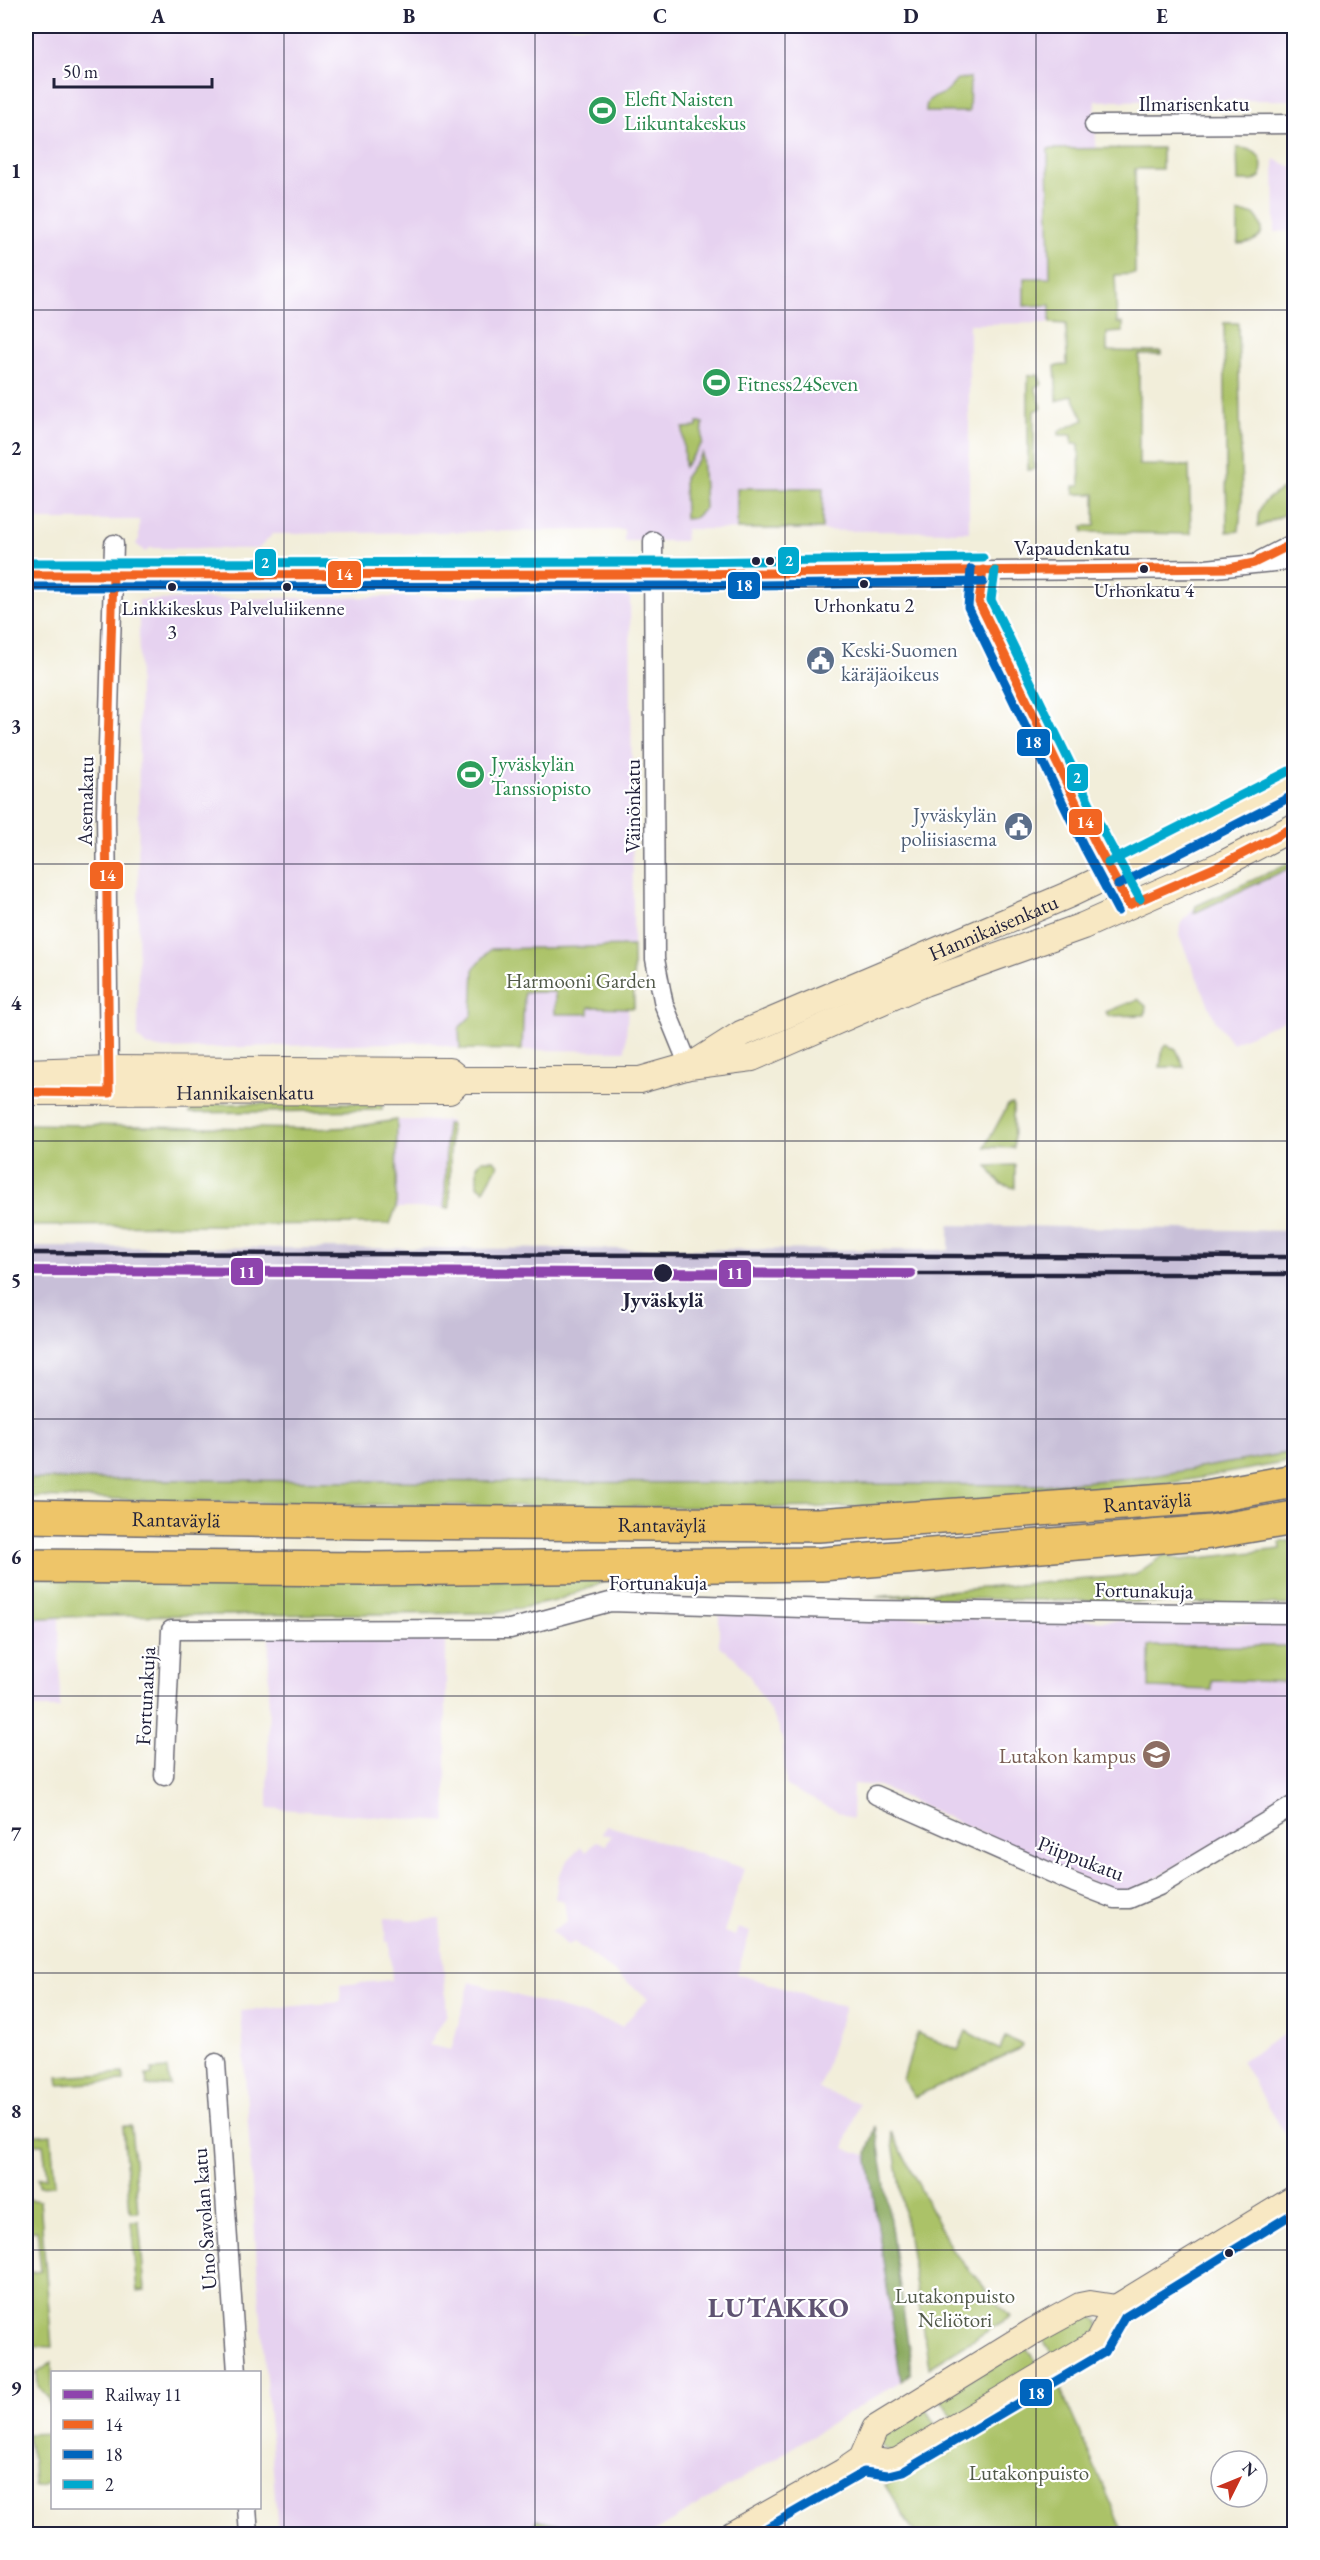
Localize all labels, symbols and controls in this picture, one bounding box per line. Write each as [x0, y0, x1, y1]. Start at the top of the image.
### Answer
text: A [150, 3, 166, 29]
text: B [403, 3, 415, 29]
text: C [653, 3, 667, 29]
text: D [903, 3, 919, 29]
text: E [1156, 3, 1168, 29]
scale bar [54, 51, 212, 89]
text: 50 m [63, 60, 98, 83]
place label: Elefit Naisten Liikuntakeskus [624, 85, 746, 136]
street label: Ilmarisenkatu [1138, 90, 1250, 117]
sports icon: Elefit Naisten Liikuntakeskus [587, 94, 619, 126]
text: 1 [11, 158, 21, 184]
sports icon: Fitness24Seven [700, 367, 732, 399]
place label: Fitness24Seven [737, 370, 858, 397]
text: 2 [11, 435, 22, 461]
street label: Vapaudenkatu [1014, 534, 1130, 561]
line badge: 2 [777, 546, 800, 575]
line badge: 2 [254, 548, 277, 577]
text: 2 [785, 550, 794, 571]
text: 2 [261, 552, 270, 573]
unlabelled marker [750, 555, 762, 567]
unlabelled marker [764, 555, 776, 567]
line badge: 14 [327, 560, 362, 589]
marker: Urhonkatu 4 [1138, 563, 1150, 575]
text: 14 [336, 564, 353, 585]
line badge: 18 [727, 571, 761, 600]
text: 18 [736, 575, 752, 596]
place label: Urhonkatu 4 [1094, 577, 1194, 603]
marker: Urhonkatu 2 [858, 578, 870, 590]
marker: Linkkikeskus 3 [166, 581, 178, 593]
marker: Palveluliikenne [281, 581, 293, 593]
place label: Urhonkatu 2 [814, 592, 914, 618]
place label: Linkkikeskus 3 [122, 595, 222, 645]
place label: Palveluliikenne [230, 595, 345, 621]
place label: Keski-Suomen käräjäoikeus [841, 636, 958, 687]
public building icon: Keski-Suomen käräjäoikeus [804, 645, 836, 677]
text: 3 [11, 713, 21, 739]
line badge: 18 [1016, 728, 1051, 757]
text: 18 [1025, 732, 1041, 753]
place label: Jyväskylän Tanssiopisto [489, 750, 591, 801]
street label: Asemakatu [71, 756, 99, 847]
sports icon: Jyväskylän Tanssiopisto [454, 759, 486, 791]
street label: Väinönkatu [619, 759, 646, 853]
line badge: 2 [1066, 763, 1089, 792]
text: 2 [1073, 767, 1082, 788]
place label: Jyväskylän poliisiasema [901, 801, 998, 852]
line badge: 14 [1068, 808, 1103, 836]
public building icon: Jyväskylän poliisiasema [1002, 810, 1034, 842]
text: 14 [1077, 812, 1094, 833]
line badge: 14 [89, 861, 124, 890]
text: 14 [99, 865, 116, 886]
street label: Hannikaisenkatu [924, 887, 1062, 966]
park label: Harmooni Garden [506, 967, 656, 994]
text: 4 [11, 990, 22, 1016]
street label: Hannikaisenkatu [176, 1078, 314, 1105]
line badge: 11 [230, 1257, 264, 1286]
line badge: 11 [718, 1259, 752, 1288]
text: 11 [239, 1262, 255, 1283]
marker: Jyväskylä [652, 1262, 674, 1284]
text: 11 [727, 1263, 743, 1284]
text: 5 [11, 1267, 21, 1293]
place label: Jyväskylä [621, 1286, 704, 1313]
street label: Rantaväylä [1102, 1485, 1193, 1518]
street label: Rantaväylä [131, 1504, 221, 1533]
street label: Rantaväylä [617, 1510, 707, 1538]
text: 6 [11, 1544, 22, 1570]
street label: Fortunakuja [609, 1569, 708, 1596]
street label: Fortunakuja [1094, 1576, 1194, 1604]
street label: Fortunakuja [129, 1645, 161, 1746]
school or university icon: Lutakon kampus [1141, 1739, 1173, 1771]
place label: Lutakon kampus [999, 1742, 1136, 1769]
text: 7 [11, 1821, 22, 1847]
street label: Piippukatu [1034, 1829, 1128, 1887]
text: 8 [11, 2098, 21, 2124]
street label: Uno Savolan katu [186, 2147, 222, 2291]
unlabelled marker [1223, 2247, 1235, 2259]
park label: Lutakonpuisto Neliötori [895, 2282, 1015, 2333]
district label: LUTAKKO [708, 2290, 850, 2325]
legend [51, 2371, 261, 2509]
text: 9 [11, 2375, 22, 2401]
line badge: 18 [1019, 2378, 1053, 2407]
text: Railway 11 [105, 2383, 182, 2406]
text: 18 [1028, 2383, 1044, 2404]
text: 14 [105, 2413, 123, 2436]
text: 18 [105, 2443, 122, 2466]
north arrow [1209, 2449, 1269, 2509]
text: N [1238, 2457, 1262, 2481]
park label: Lutakonpuisto [969, 2459, 1089, 2486]
text: 2 [105, 2473, 114, 2496]

